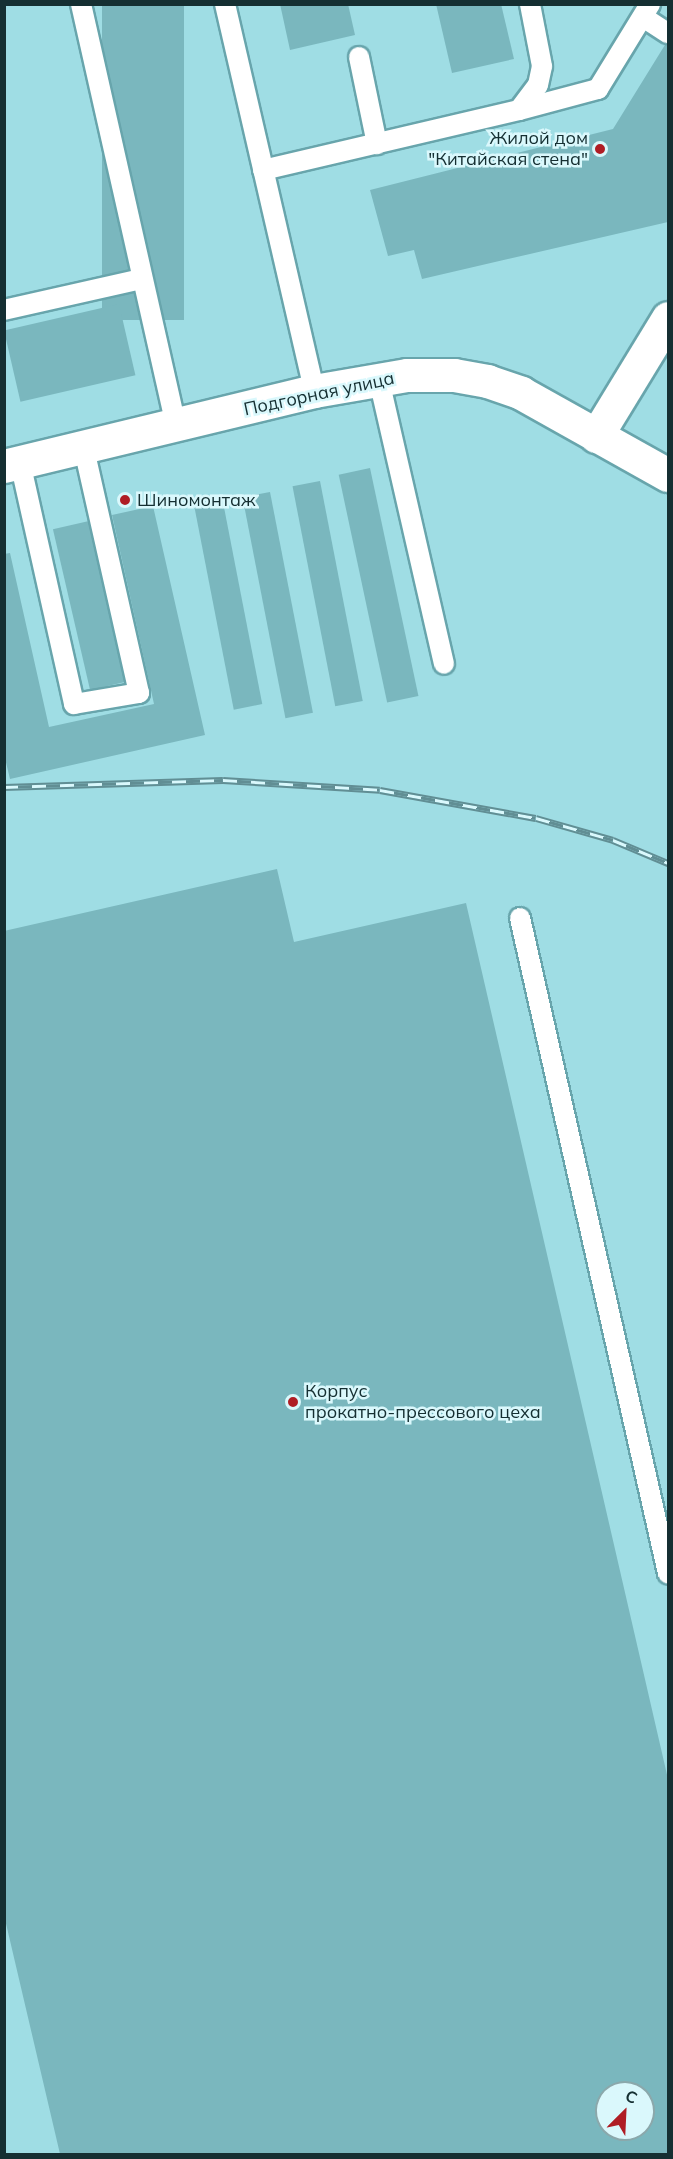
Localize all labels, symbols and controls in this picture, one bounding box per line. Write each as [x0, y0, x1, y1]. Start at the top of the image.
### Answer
place label: Жилой дом "Китайская стена" [428, 128, 588, 170]
marker: Жилой дом "Китайская стена" [593, 142, 607, 156]
street label: Подгорная улица [242, 367, 396, 421]
place label: Шиномонтаж [137, 489, 255, 511]
marker: Шиномонтаж [118, 493, 132, 507]
place label: Корпус прокатно-прессового цеха [305, 1381, 541, 1424]
marker: Корпус прокатно-прессового цеха [286, 1395, 300, 1409]
north arrow [595, 2081, 655, 2141]
text: С [622, 2085, 641, 2108]

